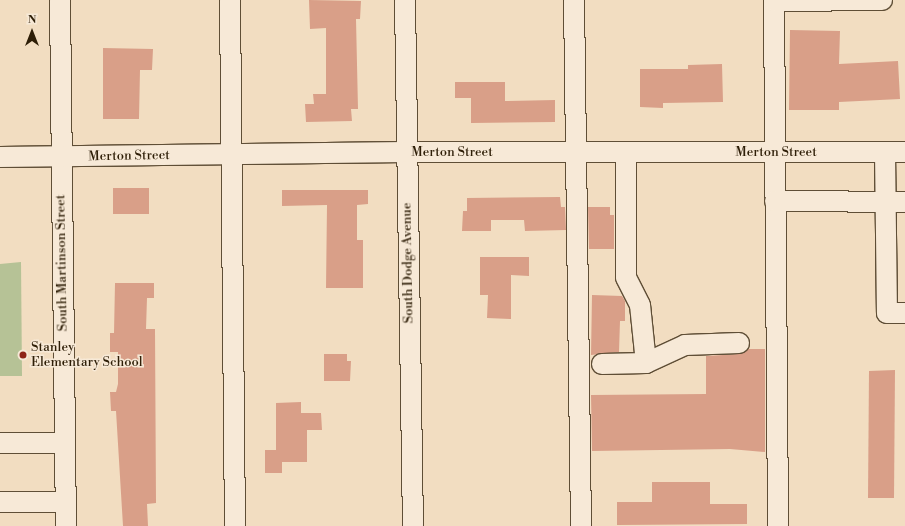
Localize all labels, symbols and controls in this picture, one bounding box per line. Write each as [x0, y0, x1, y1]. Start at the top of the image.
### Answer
north arrow [12, 12, 52, 52]
text: N [28, 13, 36, 27]
street label: Merton Street [411, 144, 493, 160]
street label: Merton Street [735, 144, 817, 160]
street label: Merton Street [88, 147, 170, 165]
street label: South Martinson Street [53, 194, 71, 332]
street label: South Dodge Avenue [399, 202, 417, 324]
place label: Stanley Elementary School [31, 340, 143, 371]
marker: Stanley Elementary School [18, 350, 28, 360]

